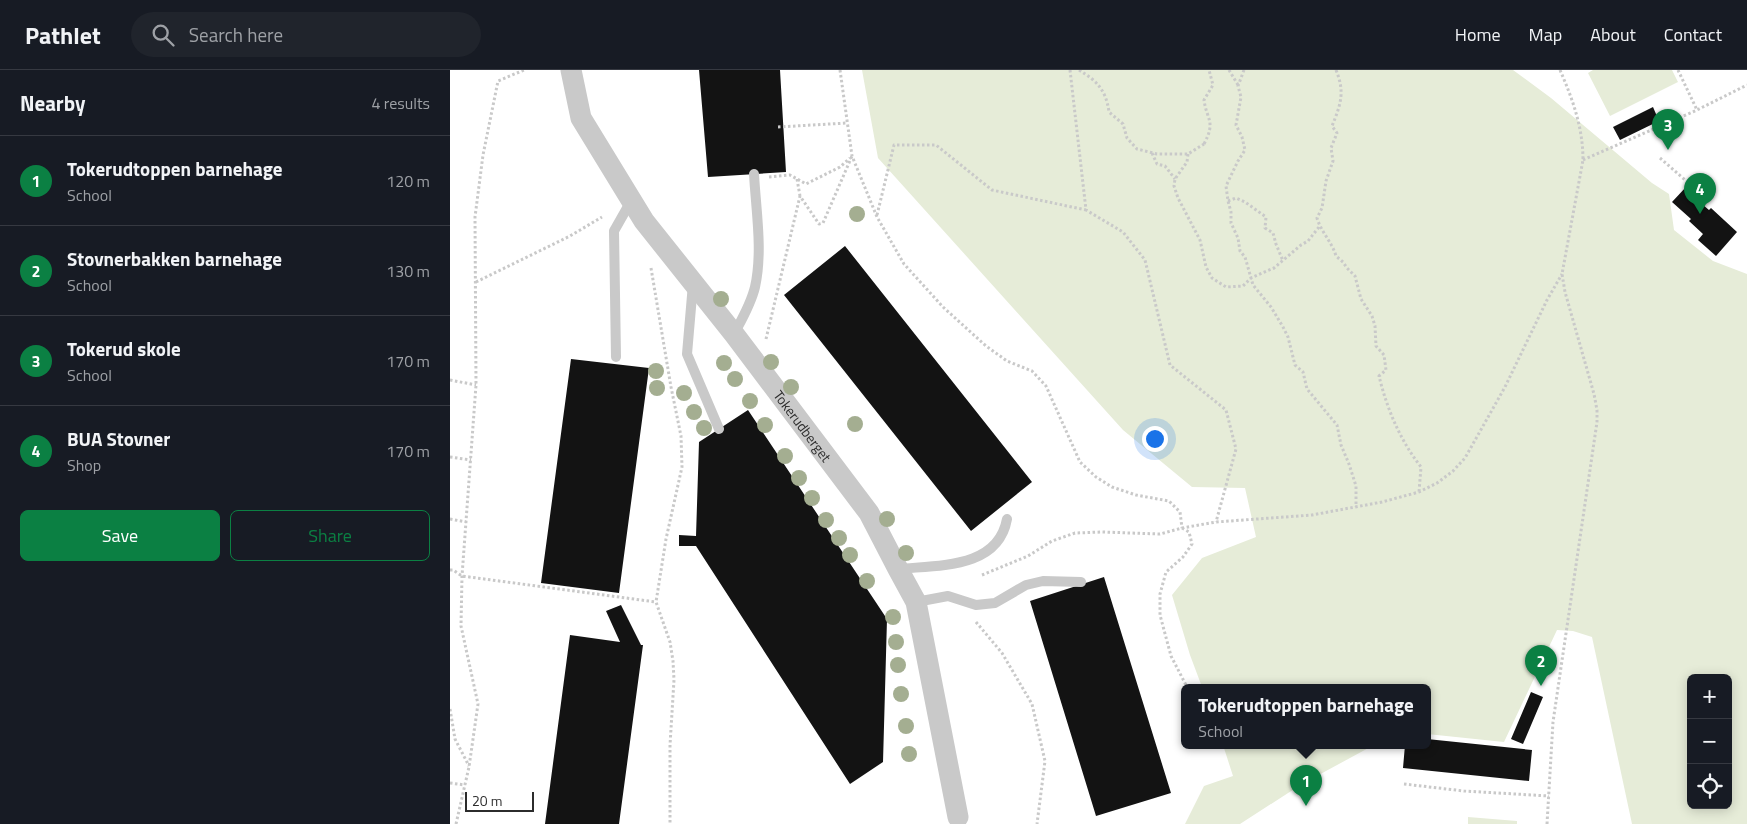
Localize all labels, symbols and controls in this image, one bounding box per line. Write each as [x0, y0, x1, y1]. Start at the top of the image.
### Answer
search box [131, 12, 481, 57]
text: Pathlet [25, 17, 101, 53]
text: Search here [189, 20, 283, 49]
icon: search [149, 21, 177, 49]
text: Home [1455, 21, 1501, 48]
text: Map [1529, 21, 1562, 48]
text: About [1590, 21, 1636, 48]
text: Contact [1664, 21, 1722, 48]
text: Nearby [20, 87, 85, 119]
text: 4 results [371, 91, 430, 115]
pin: 3 [1652, 109, 1684, 150]
text: Tokerudtoppen barnehage [67, 154, 283, 183]
text: 1 [32, 169, 40, 193]
text: 120 m [386, 169, 430, 193]
pin: 4 [1684, 173, 1716, 214]
text: School [67, 183, 112, 207]
text: Stovnerbakken barnehage [67, 244, 282, 273]
text: 2 [32, 259, 40, 283]
text: 130 m [386, 259, 430, 283]
text: School [67, 273, 112, 297]
text: Tokerud skole [67, 334, 181, 363]
text: 3 [32, 349, 40, 373]
text: 170 m [386, 349, 430, 373]
text: School [67, 363, 112, 387]
street label: Tokerudberget [769, 385, 837, 466]
text: BUA Stovner [67, 424, 170, 453]
your location [1142, 426, 1168, 452]
text: 4 [32, 439, 40, 463]
text: 170 m [386, 439, 430, 463]
text: Shop [67, 453, 101, 477]
button: Save [20, 510, 220, 561]
button: Share [230, 510, 430, 561]
pin: 2 [1525, 645, 1557, 686]
map controls [1687, 674, 1732, 809]
button: + [1687, 674, 1732, 719]
popup [1181, 684, 1431, 749]
text: Tokerudtoppen barnehage [1198, 690, 1414, 719]
text: School [1198, 719, 1243, 743]
button: − [1687, 719, 1732, 764]
button: locate [1687, 764, 1732, 809]
pin: 1 [1290, 765, 1322, 806]
scale bar [465, 789, 534, 812]
text: 20 m [472, 790, 502, 811]

